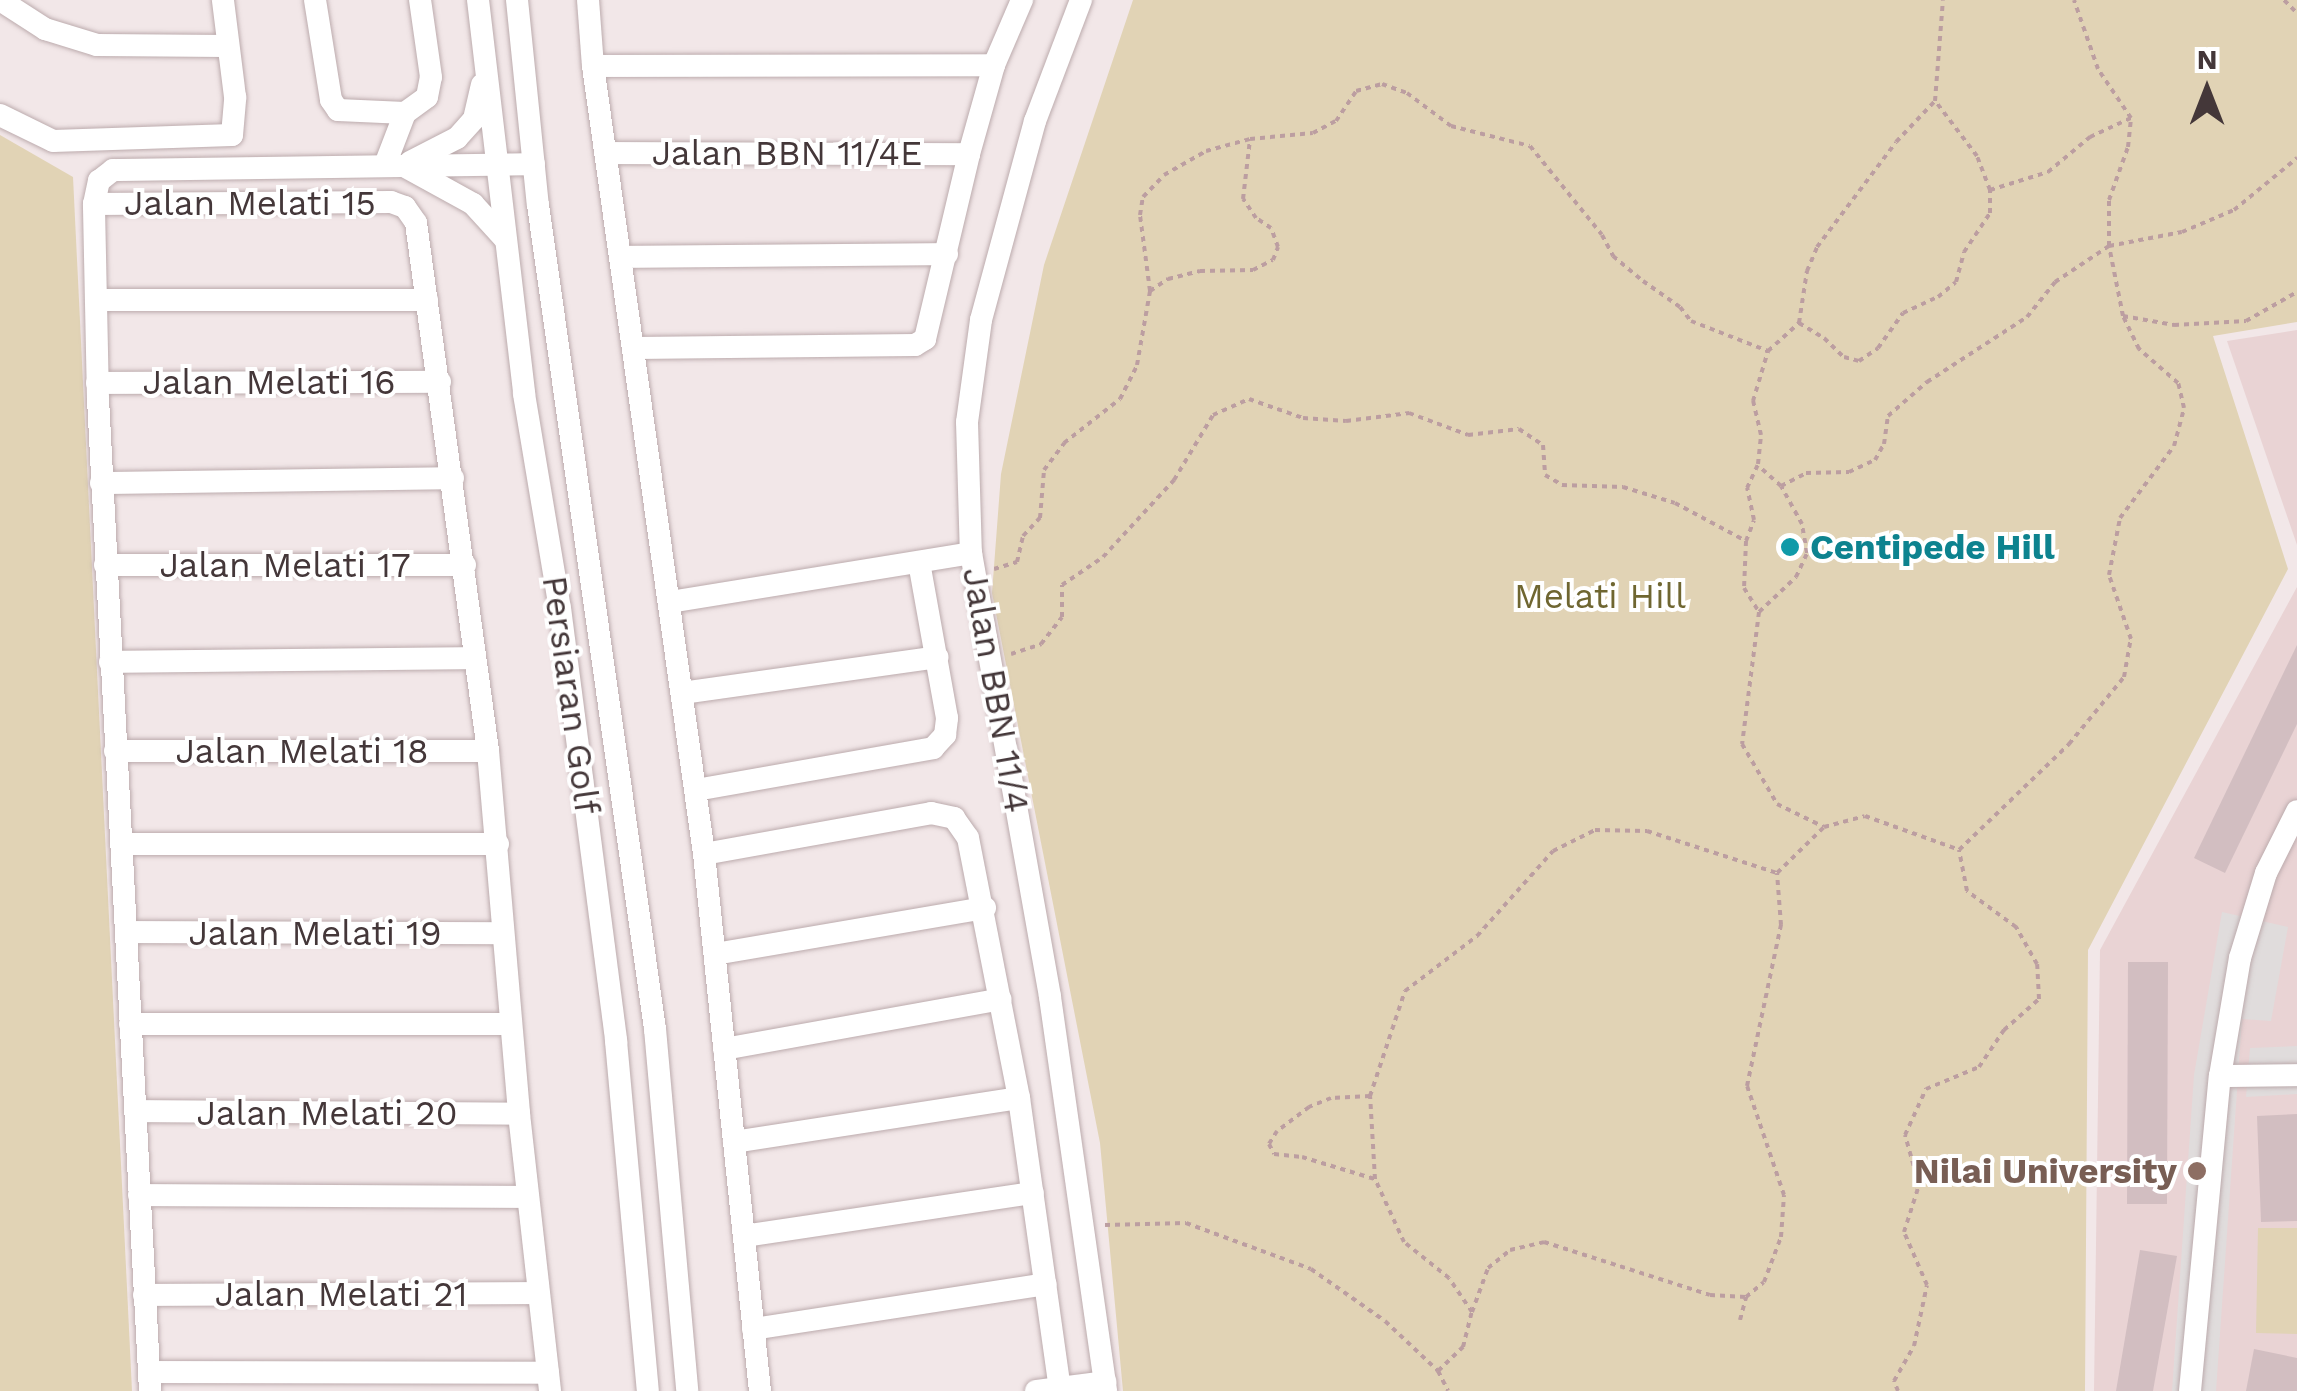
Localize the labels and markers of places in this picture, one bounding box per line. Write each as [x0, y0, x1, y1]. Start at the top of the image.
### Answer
place label: Centipede Hill [1810, 526, 2055, 568]
marker: Centipede Hill [1779, 536, 1801, 558]
place label: Nilai University [1914, 1150, 2177, 1192]
marker: Nilai University [2186, 1160, 2208, 1182]

